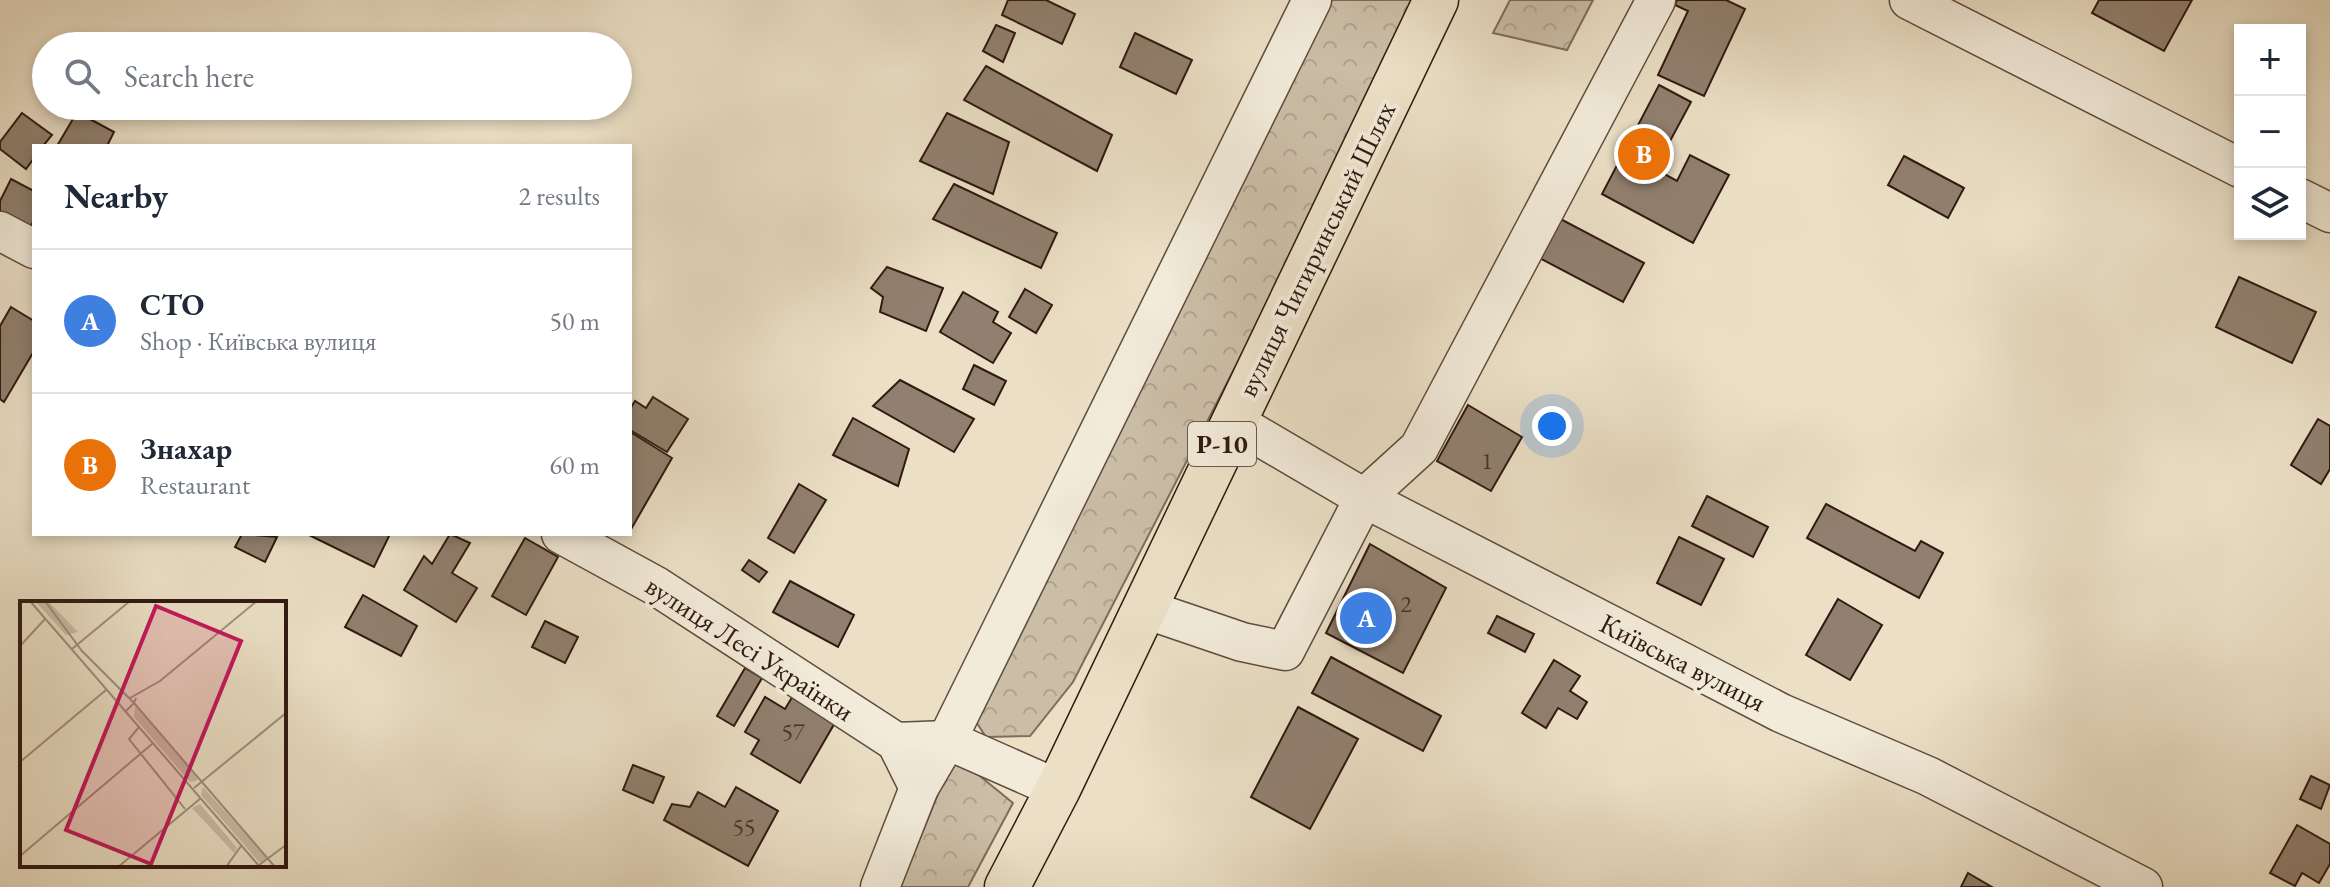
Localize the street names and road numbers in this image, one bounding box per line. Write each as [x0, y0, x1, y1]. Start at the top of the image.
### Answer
street label: вулиця Чигиринський Шлях [1229, 96, 1403, 402]
road number: Р-10 [1188, 422, 1256, 466]
street label: вулиця Лесі Українки [639, 567, 861, 729]
street label: Київська вулиця [1594, 605, 1772, 719]

